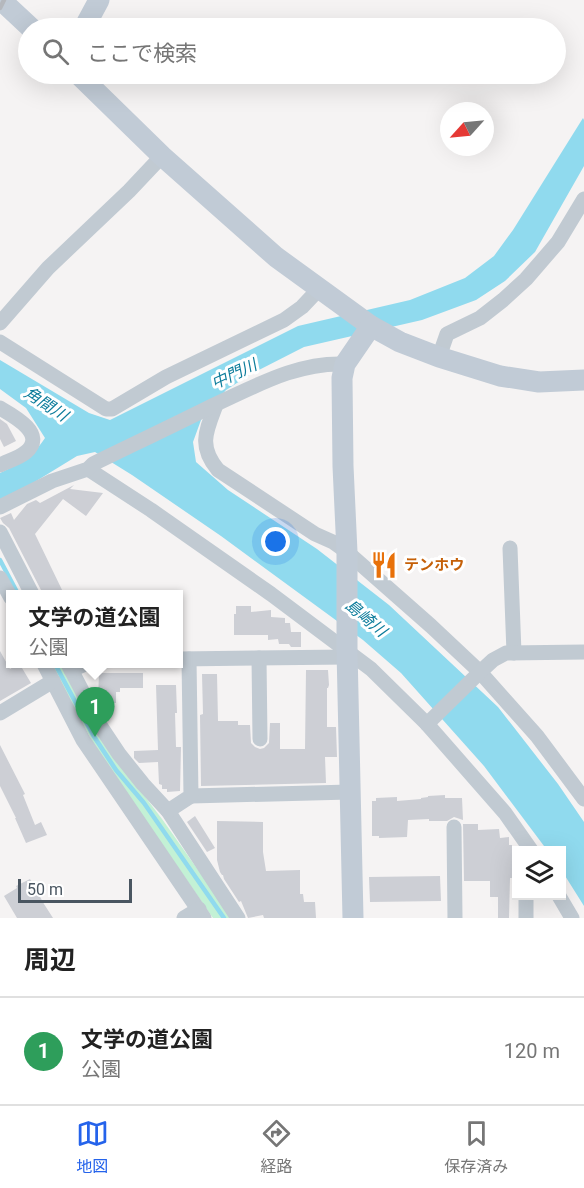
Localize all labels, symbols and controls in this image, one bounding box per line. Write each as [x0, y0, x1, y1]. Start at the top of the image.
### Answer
search box [18, 18, 566, 84]
icon: search [39, 35, 72, 68]
text: ここで検索 [87, 41, 197, 66]
north arrow [440, 102, 494, 156]
water label: 中門川 [208, 354, 262, 393]
water label: 角間川 [21, 383, 73, 426]
your location [261, 527, 290, 556]
restaurant icon: テンホウ [369, 550, 399, 580]
place label: テンホウ [404, 556, 464, 574]
popup [6, 590, 183, 668]
water label: 島崎川 [342, 595, 392, 642]
text: 文学の道公園 [28, 605, 161, 630]
text: 公園 [28, 635, 68, 659]
pin: 1 [76, 688, 115, 737]
map controls [512, 846, 566, 900]
button: layers [512, 846, 566, 900]
scale bar [18, 876, 132, 904]
text: 50 m [27, 880, 63, 899]
text: 周辺 [24, 945, 76, 975]
text: 文学の道公園 [81, 1027, 213, 1052]
text: 1 [38, 1039, 49, 1063]
text: 120 m [504, 1039, 560, 1063]
text: 公園 [81, 1057, 121, 1081]
tab: 地図 [76, 1117, 109, 1177]
tab: 経路 [260, 1117, 293, 1177]
tab: 保存済み [444, 1117, 508, 1177]

